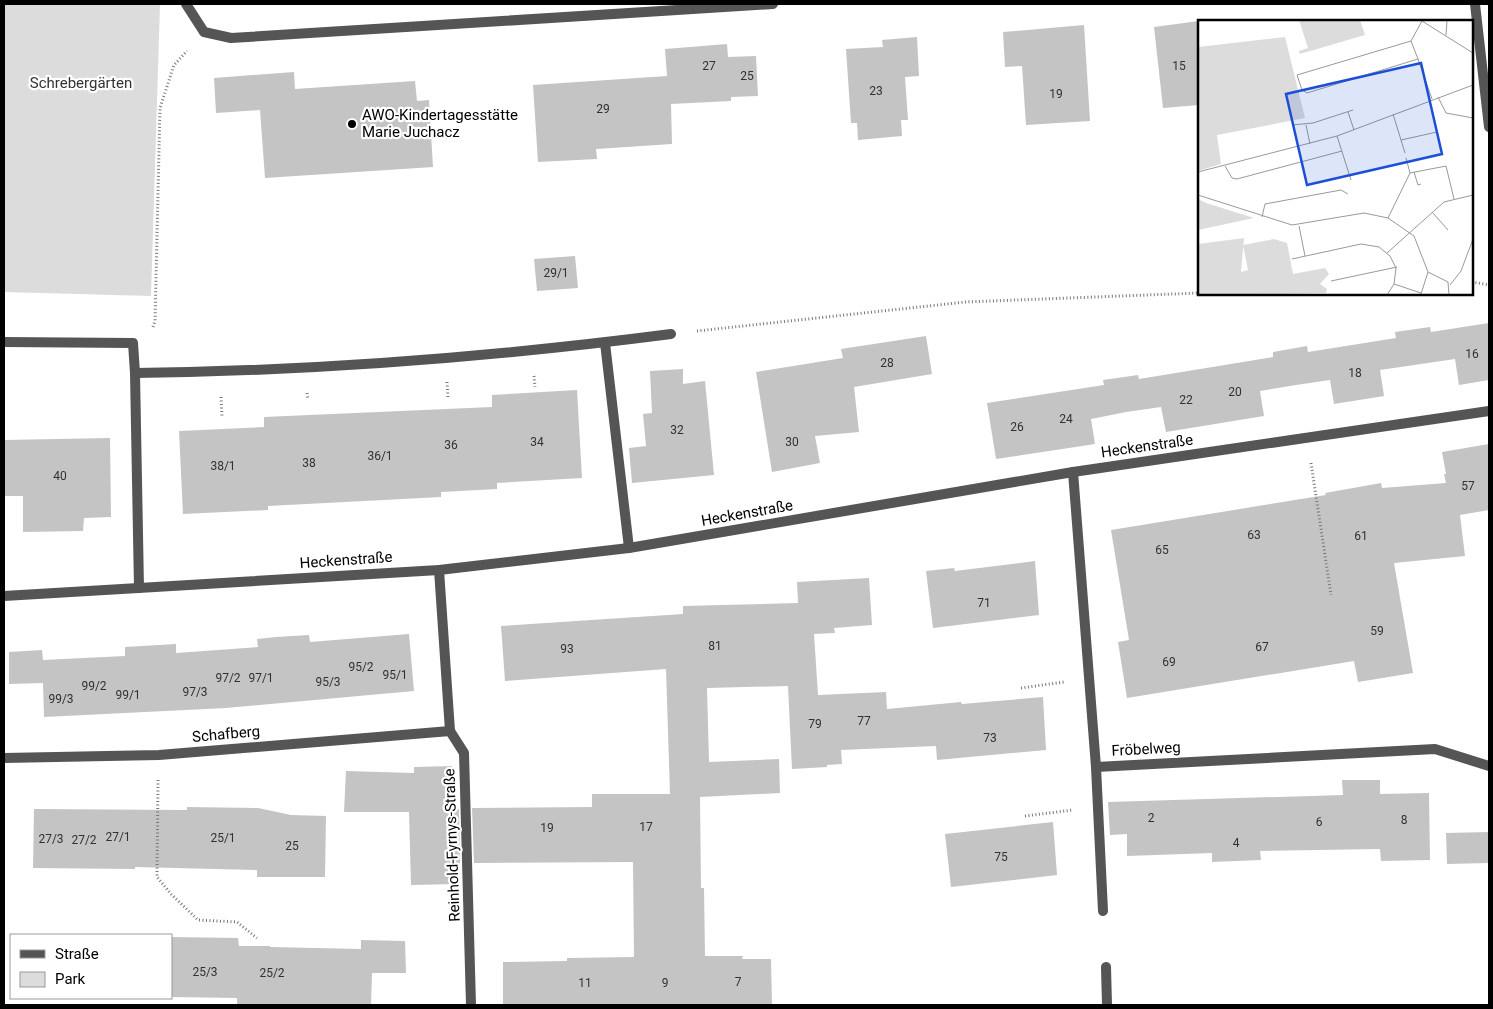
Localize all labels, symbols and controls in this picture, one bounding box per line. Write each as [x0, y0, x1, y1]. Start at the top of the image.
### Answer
inset map [1198, 20, 1473, 295]
house number: 27 [702, 59, 716, 73]
house number: 15 [1172, 59, 1186, 73]
house number: 25 [740, 69, 754, 83]
park label: Schrebergärten [30, 74, 132, 92]
house number: 23 [869, 84, 883, 98]
house number: 19 [1049, 87, 1063, 101]
house number: 29 [596, 102, 610, 116]
place label: AWO-Kindertagesstätte Marie Juchacz [362, 106, 518, 141]
marker: AWO-Kindertagesstätte Marie Juchacz [346, 118, 358, 130]
house number: 29/1 [543, 266, 569, 280]
house number: 16 [1465, 347, 1479, 361]
house number: 28 [880, 356, 894, 370]
house number: 18 [1348, 366, 1362, 380]
house number: 20 [1228, 385, 1242, 399]
house number: 22 [1179, 393, 1193, 407]
house number: 24 [1059, 412, 1073, 426]
house number: 26 [1010, 420, 1024, 434]
house number: 32 [670, 423, 684, 437]
street label: Heckenstraße [1100, 431, 1194, 461]
house number: 34 [530, 435, 544, 449]
house number: 30 [785, 435, 799, 449]
house number: 36 [444, 438, 458, 452]
house number: 36/1 [367, 449, 393, 463]
house number: 38 [302, 456, 316, 470]
house number: 38/1 [210, 459, 236, 473]
house number: 40 [53, 469, 67, 483]
house number: 57 [1461, 479, 1475, 493]
street label: Heckenstraße [700, 496, 794, 530]
house number: 63 [1247, 528, 1261, 542]
house number: 61 [1354, 529, 1368, 543]
house number: 65 [1155, 543, 1169, 557]
street label: Heckenstraße [299, 548, 393, 572]
house number: 71 [977, 596, 991, 610]
house number: 59 [1370, 624, 1384, 638]
house number: 81 [708, 639, 722, 653]
house number: 67 [1255, 640, 1269, 654]
house number: 93 [560, 642, 574, 656]
house number: 69 [1162, 655, 1176, 669]
house number: 95/2 [348, 660, 374, 674]
house number: 95/1 [382, 668, 408, 682]
house number: 97/2 [215, 671, 241, 685]
house number: 97/1 [248, 671, 274, 685]
house number: 95/3 [315, 675, 341, 689]
house number: 99/2 [81, 679, 107, 693]
house number: 97/3 [182, 685, 208, 699]
house number: 99/1 [115, 688, 141, 702]
house number: 99/3 [48, 692, 74, 706]
house number: 77 [857, 714, 871, 728]
house number: 79 [808, 717, 822, 731]
street label: Schafberg [191, 722, 261, 746]
house number: 73 [983, 731, 997, 745]
street label: Fröbelweg [1111, 738, 1181, 760]
street label: Reinhold-Fyrnys-Straße [440, 768, 464, 922]
house number: 2 [1148, 811, 1155, 825]
house number: 8 [1401, 813, 1408, 827]
house number: 6 [1316, 815, 1323, 829]
house number: 17 [639, 820, 653, 834]
house number: 19 [540, 821, 554, 835]
house number: 27/1 [105, 830, 131, 844]
house number: 25/1 [210, 831, 236, 845]
house number: 27/3 [38, 832, 64, 846]
house number: 27/2 [71, 833, 97, 847]
house number: 4 [1233, 836, 1240, 850]
house number: 25 [285, 839, 299, 853]
house number: 75 [994, 850, 1008, 864]
legend [10, 934, 172, 999]
text: Straße [55, 945, 99, 963]
house number: 25/3 [192, 965, 218, 979]
house number: 25/2 [259, 966, 285, 980]
text: Park [55, 970, 86, 988]
house number: 7 [735, 975, 742, 989]
house number: 11 [578, 976, 592, 990]
house number: 9 [662, 976, 668, 990]

